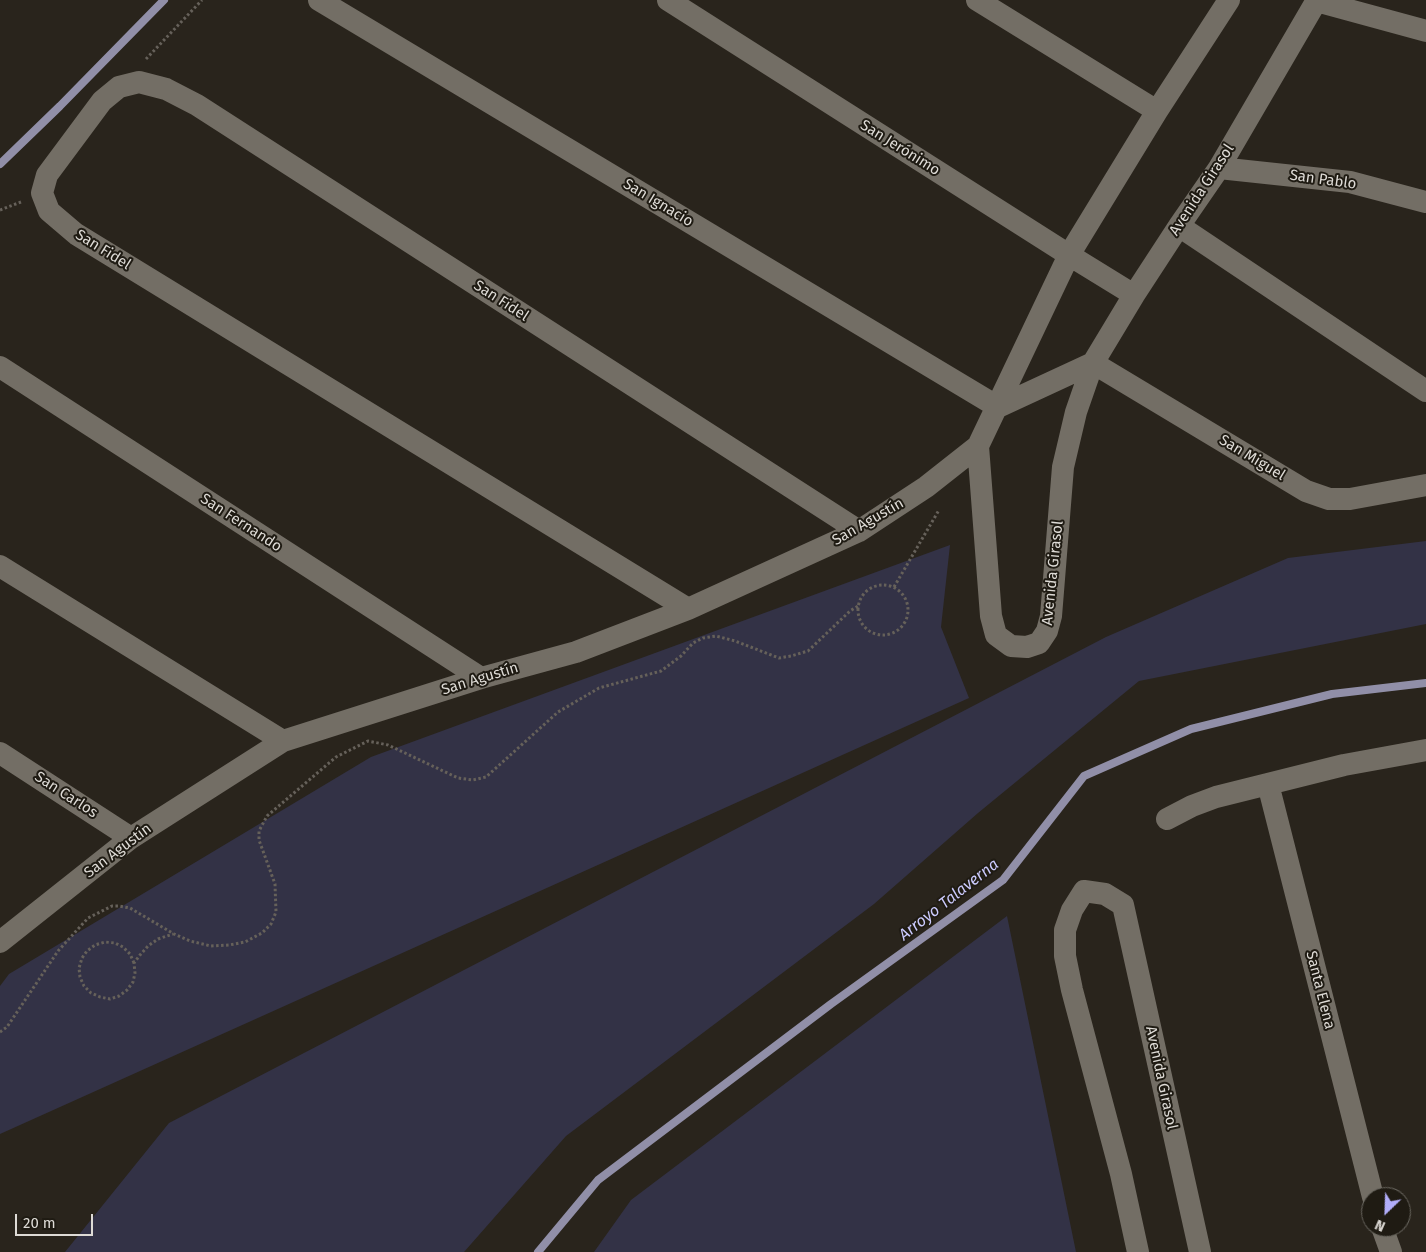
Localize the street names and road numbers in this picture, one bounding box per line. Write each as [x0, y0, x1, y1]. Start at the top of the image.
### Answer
street label: San Jerónimo [857, 116, 943, 180]
street label: Avenida Girasol [1166, 141, 1238, 239]
street label: San Pablo [1289, 166, 1357, 194]
street label: San Ignacio [620, 175, 696, 231]
street label: San Fidel [72, 226, 134, 274]
street label: San Fidel [470, 277, 532, 325]
street label: San Miguel [1216, 431, 1288, 485]
street label: San Fernando [197, 490, 285, 556]
street label: San Agustín [829, 494, 907, 550]
street label: Avenida Girasol [1039, 520, 1067, 626]
street label: San Agustín [439, 659, 521, 699]
street label: San Carlos [31, 768, 101, 822]
street label: San Agustín [81, 820, 155, 882]
street label: Santa Elena [1302, 949, 1338, 1031]
street label: Avenida Girasol [1141, 1025, 1181, 1131]

